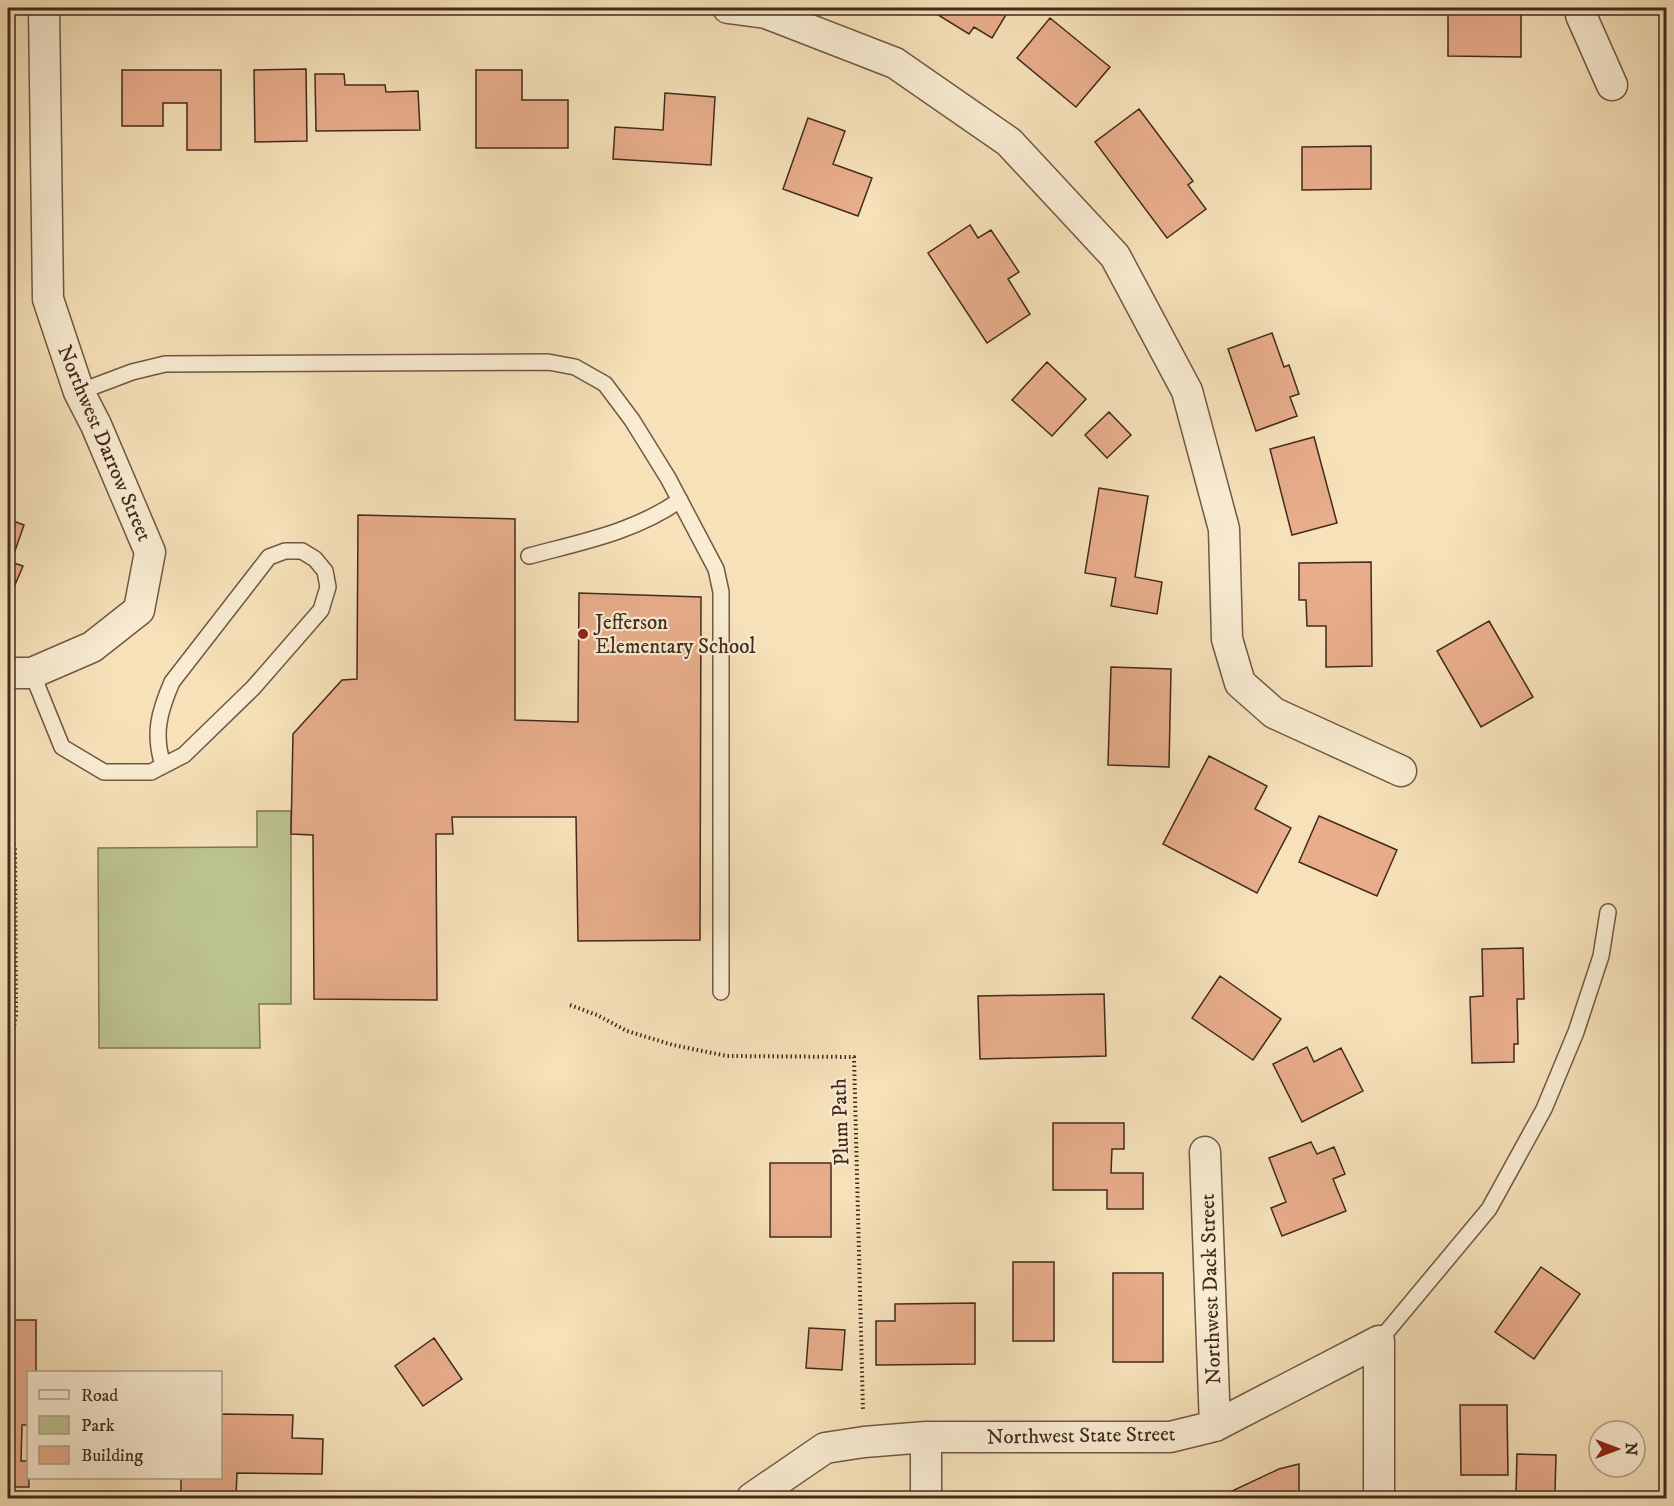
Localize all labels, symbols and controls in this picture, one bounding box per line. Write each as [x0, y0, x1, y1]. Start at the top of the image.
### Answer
street label: Northwest Darrow Street [51, 341, 157, 546]
place label: Jefferson Elementary School [593, 610, 756, 660]
marker: Jefferson Elementary School [576, 627, 590, 641]
street label: Plum Path [826, 1078, 856, 1166]
street label: Northwest Dack Street [1195, 1193, 1227, 1385]
legend [27, 1371, 222, 1479]
text: Road [81, 1385, 118, 1407]
text: Park [81, 1415, 115, 1437]
north arrow [1587, 1419, 1647, 1479]
street label: Northwest State Street [986, 1421, 1176, 1451]
text: N [1621, 1442, 1641, 1456]
text: Building [81, 1445, 143, 1467]

